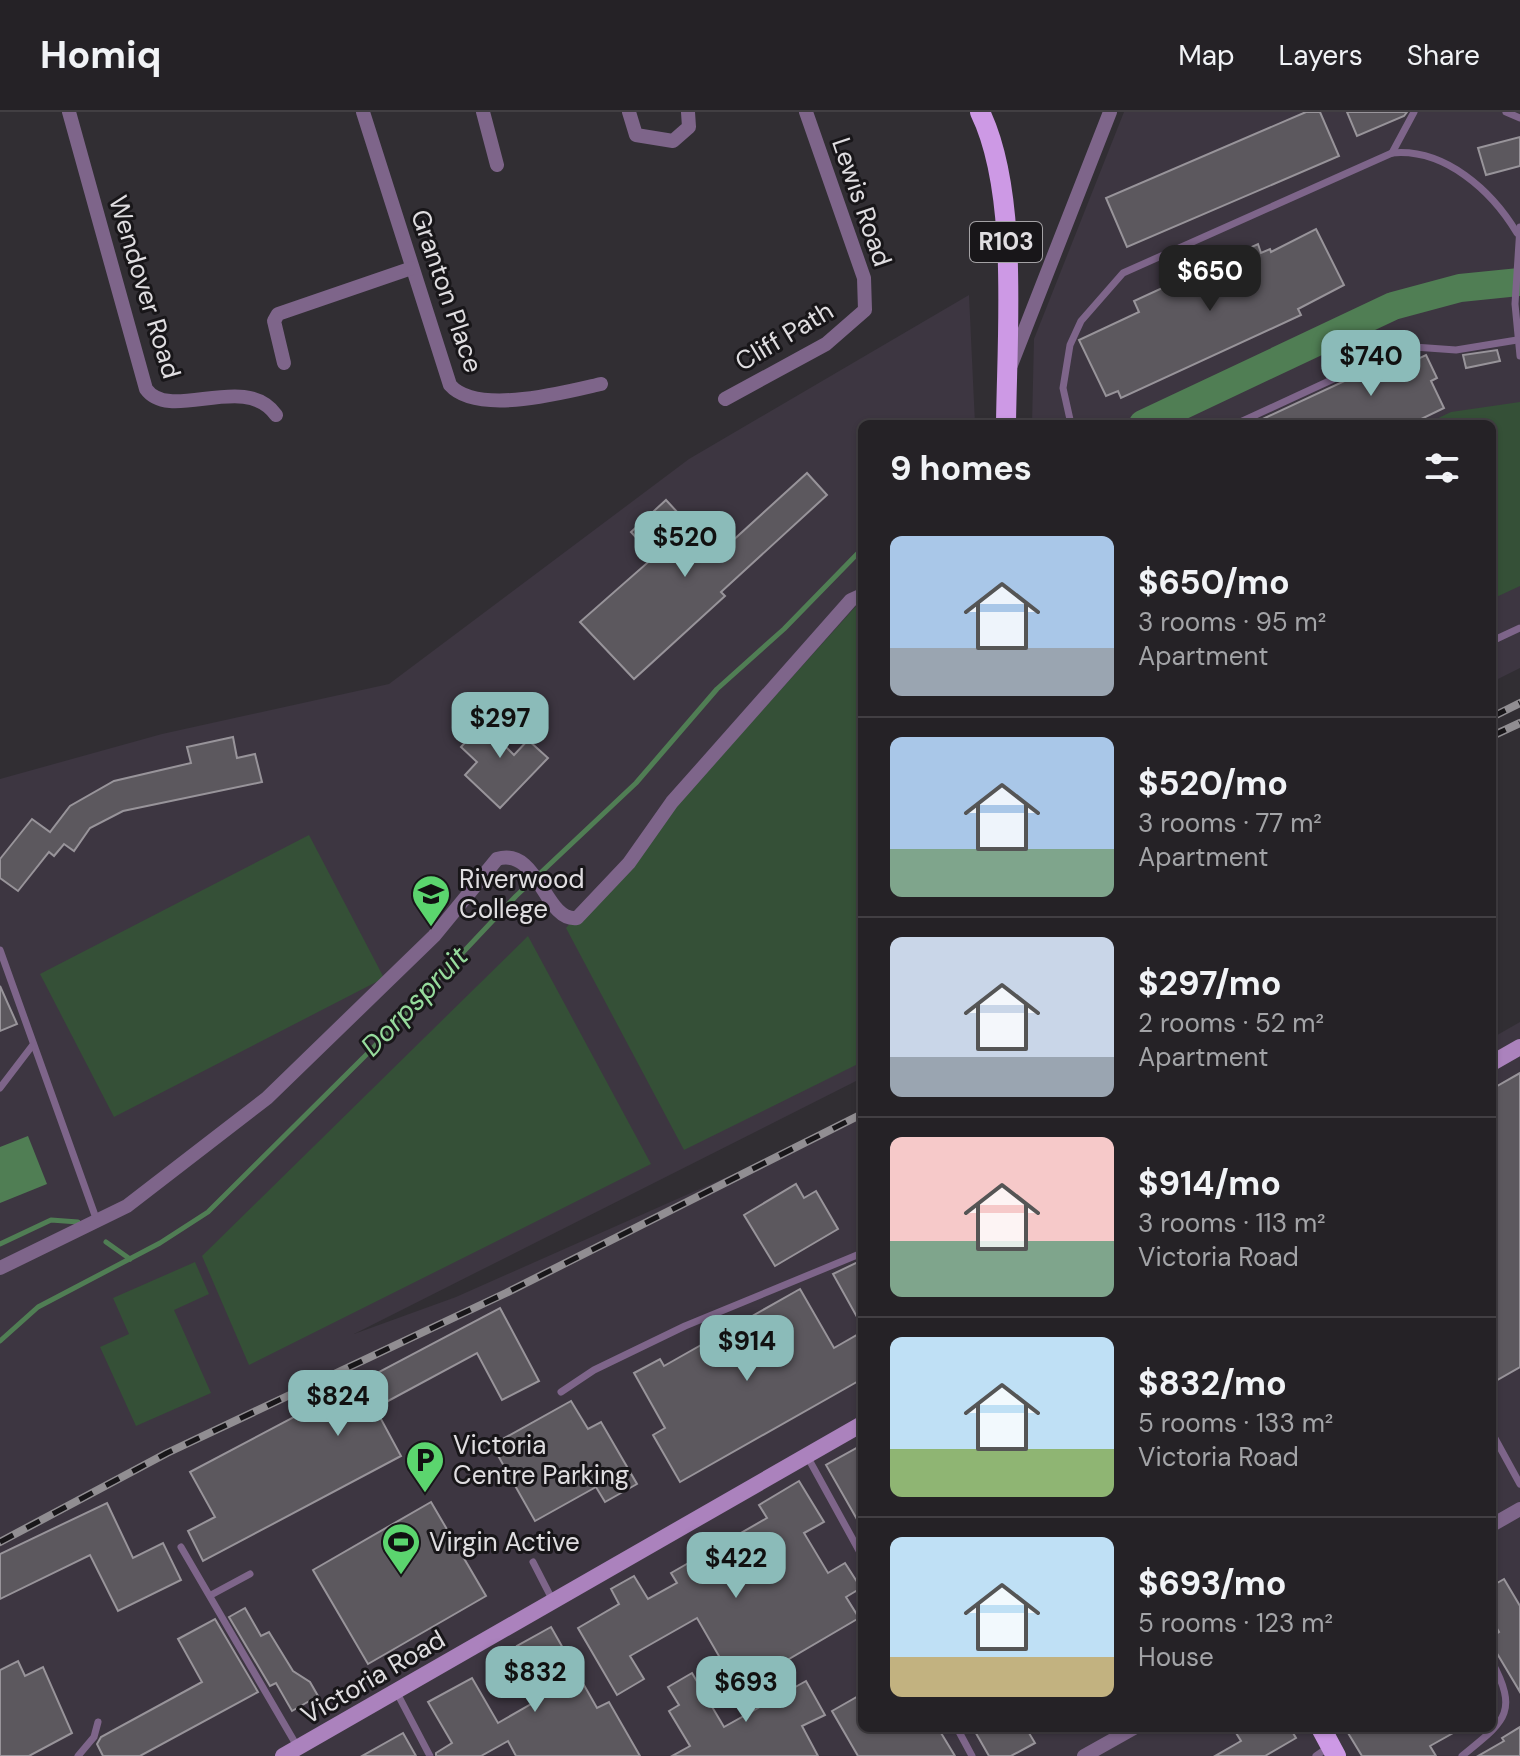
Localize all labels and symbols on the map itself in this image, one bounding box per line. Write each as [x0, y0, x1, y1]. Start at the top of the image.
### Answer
street label: Lewis Road [824, 133, 900, 271]
street label: Wendover Road [101, 191, 189, 383]
street label: Granton Place [403, 205, 491, 377]
road number: R103 [970, 222, 1042, 262]
pin: $650 [1163, 245, 1257, 313]
street label: Cliff Path [729, 293, 839, 379]
pin: $740 [1324, 330, 1418, 398]
pin: $520 [638, 511, 732, 579]
pin: $297 [453, 692, 547, 760]
place label: Riverwood College [459, 862, 585, 926]
school or university icon: Riverwood College [410, 873, 452, 928]
water label: Dorpspruit [353, 938, 476, 1064]
pin: $914 [700, 1315, 794, 1383]
pin: $824 [291, 1370, 385, 1438]
place label: Victoria Centre Parking [453, 1428, 629, 1492]
parking icon: Victoria Centre Parking [404, 1439, 446, 1494]
sports icon: Virgin Active [380, 1521, 422, 1576]
place label: Virgin Active [429, 1525, 580, 1559]
pin: $422 [689, 1532, 783, 1600]
street label: Victoria Road [295, 1622, 451, 1732]
pin: $832 [488, 1646, 582, 1714]
pin: $693 [699, 1656, 793, 1724]

